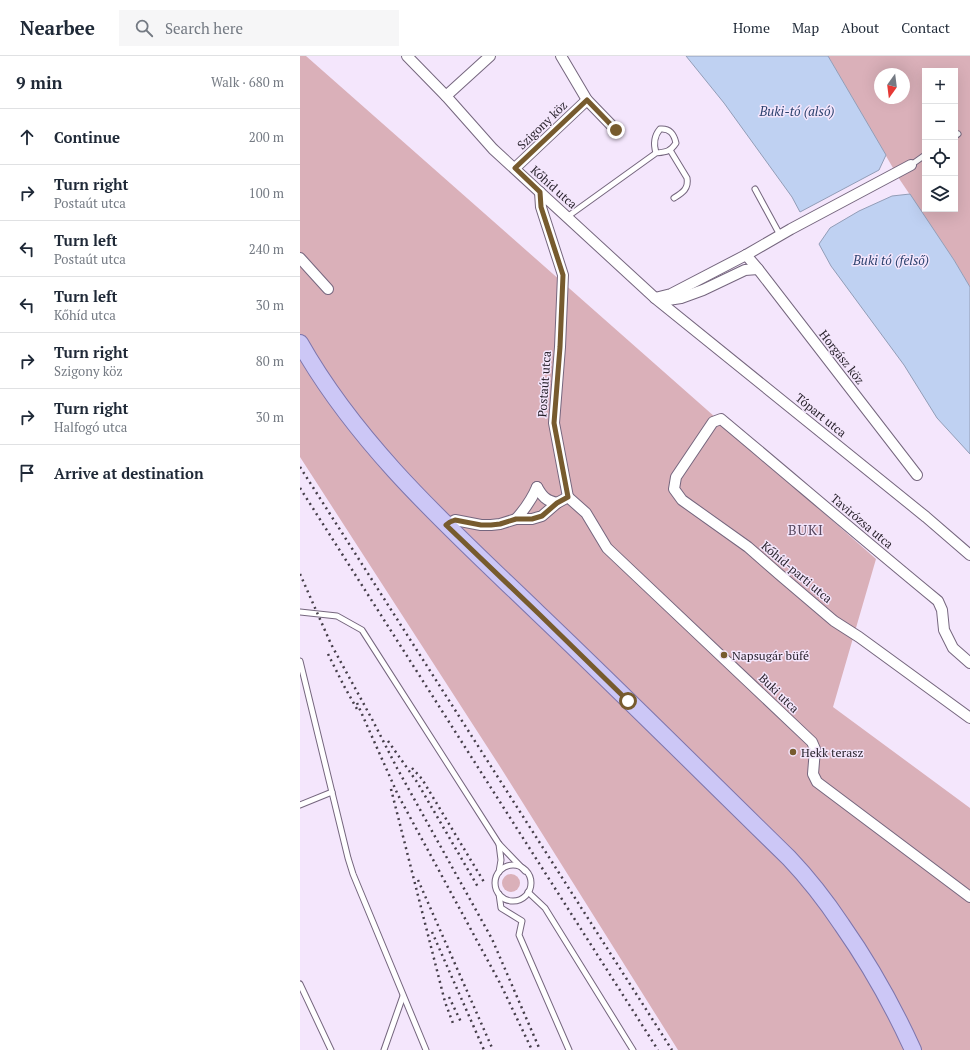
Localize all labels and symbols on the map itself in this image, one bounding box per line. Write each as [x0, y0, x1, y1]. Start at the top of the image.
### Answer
north arrow [874, 68, 910, 104]
street label: Szigony köz [514, 98, 570, 152]
water label: Buki-tó (alsó) [758, 102, 835, 120]
route end [607, 121, 625, 139]
street label: Kőhíd utca [528, 162, 580, 212]
water label: Buki tó (felső) [852, 251, 929, 269]
street label: Horgász köz [816, 327, 868, 387]
street label: Postaút utca [534, 350, 554, 418]
street label: Tópart utca [793, 390, 849, 440]
street label: Tavirózsa utca [828, 491, 896, 551]
district label: BUKI [788, 520, 824, 539]
street label: Kőhíd-parti utca [759, 538, 835, 606]
place label: Napsugár büfé [732, 648, 809, 663]
marker: Napsugár büfé [719, 650, 729, 660]
street label: Buki utca [756, 670, 802, 716]
route start [619, 692, 637, 710]
place label: Hekk terasz [801, 745, 863, 760]
marker: Hekk terasz [788, 747, 798, 757]

